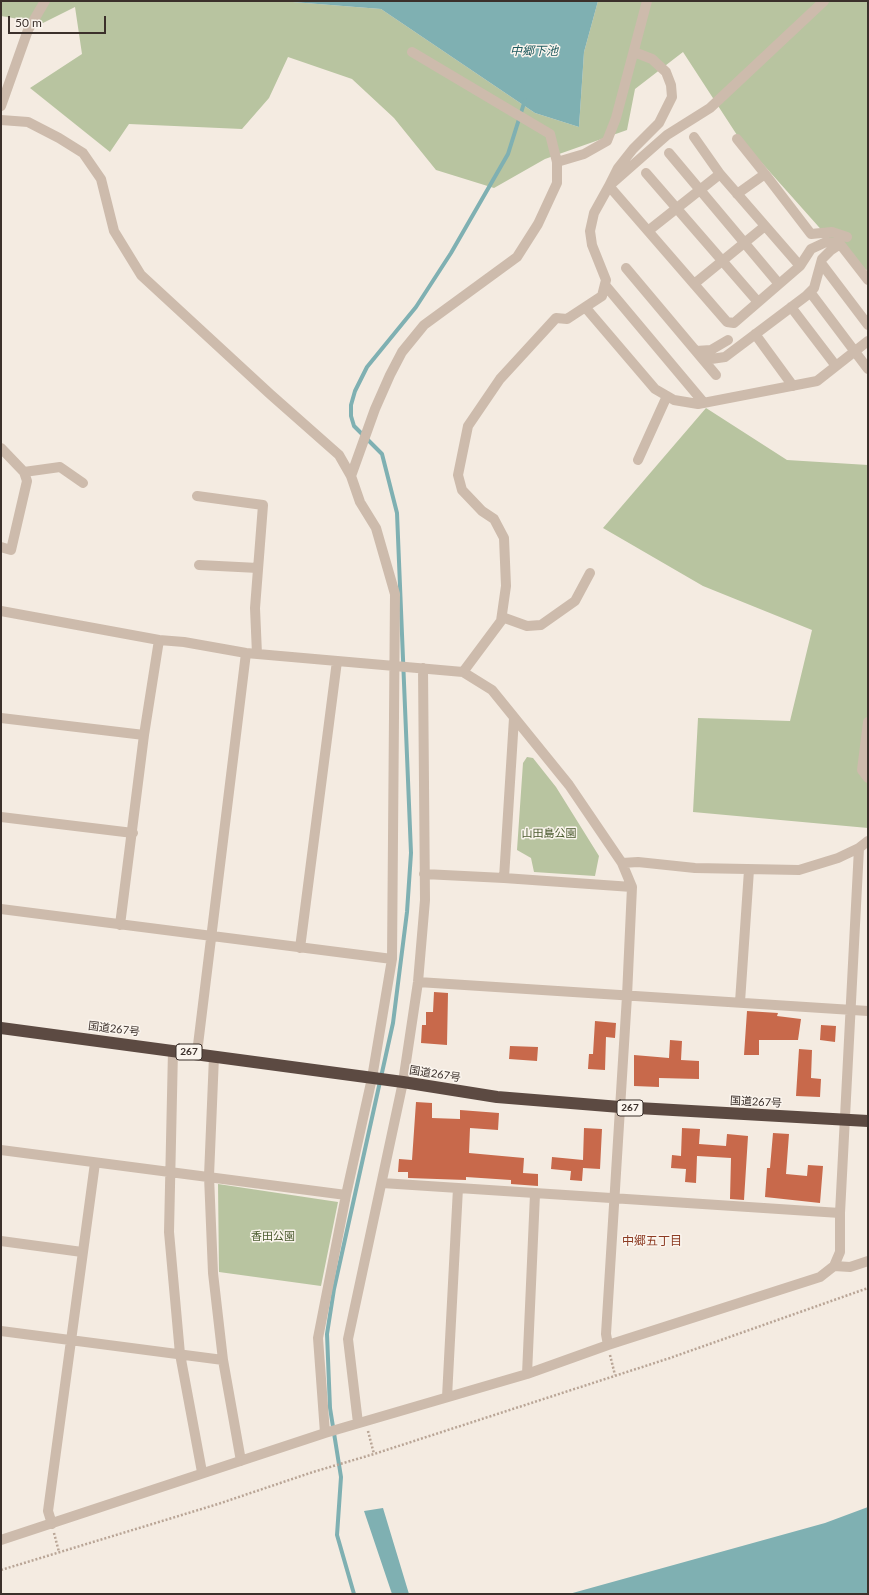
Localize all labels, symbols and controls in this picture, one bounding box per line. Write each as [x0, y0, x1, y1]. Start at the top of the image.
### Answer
scale bar [10, 8, 108, 34]
text: 50 m [15, 15, 42, 30]
water label: 中郷下池 [510, 44, 558, 58]
park label: 山田島公園 [522, 826, 576, 840]
street label: 国道267号 [87, 1019, 141, 1039]
road number: 267 [176, 1044, 202, 1060]
street label: 国道267号 [408, 1063, 462, 1085]
street label: 国道267号 [730, 1094, 782, 1110]
road number: 267 [617, 1100, 643, 1116]
park label: 香田公園 [251, 1229, 295, 1243]
district label: 中郷五丁目 [622, 1234, 682, 1248]

